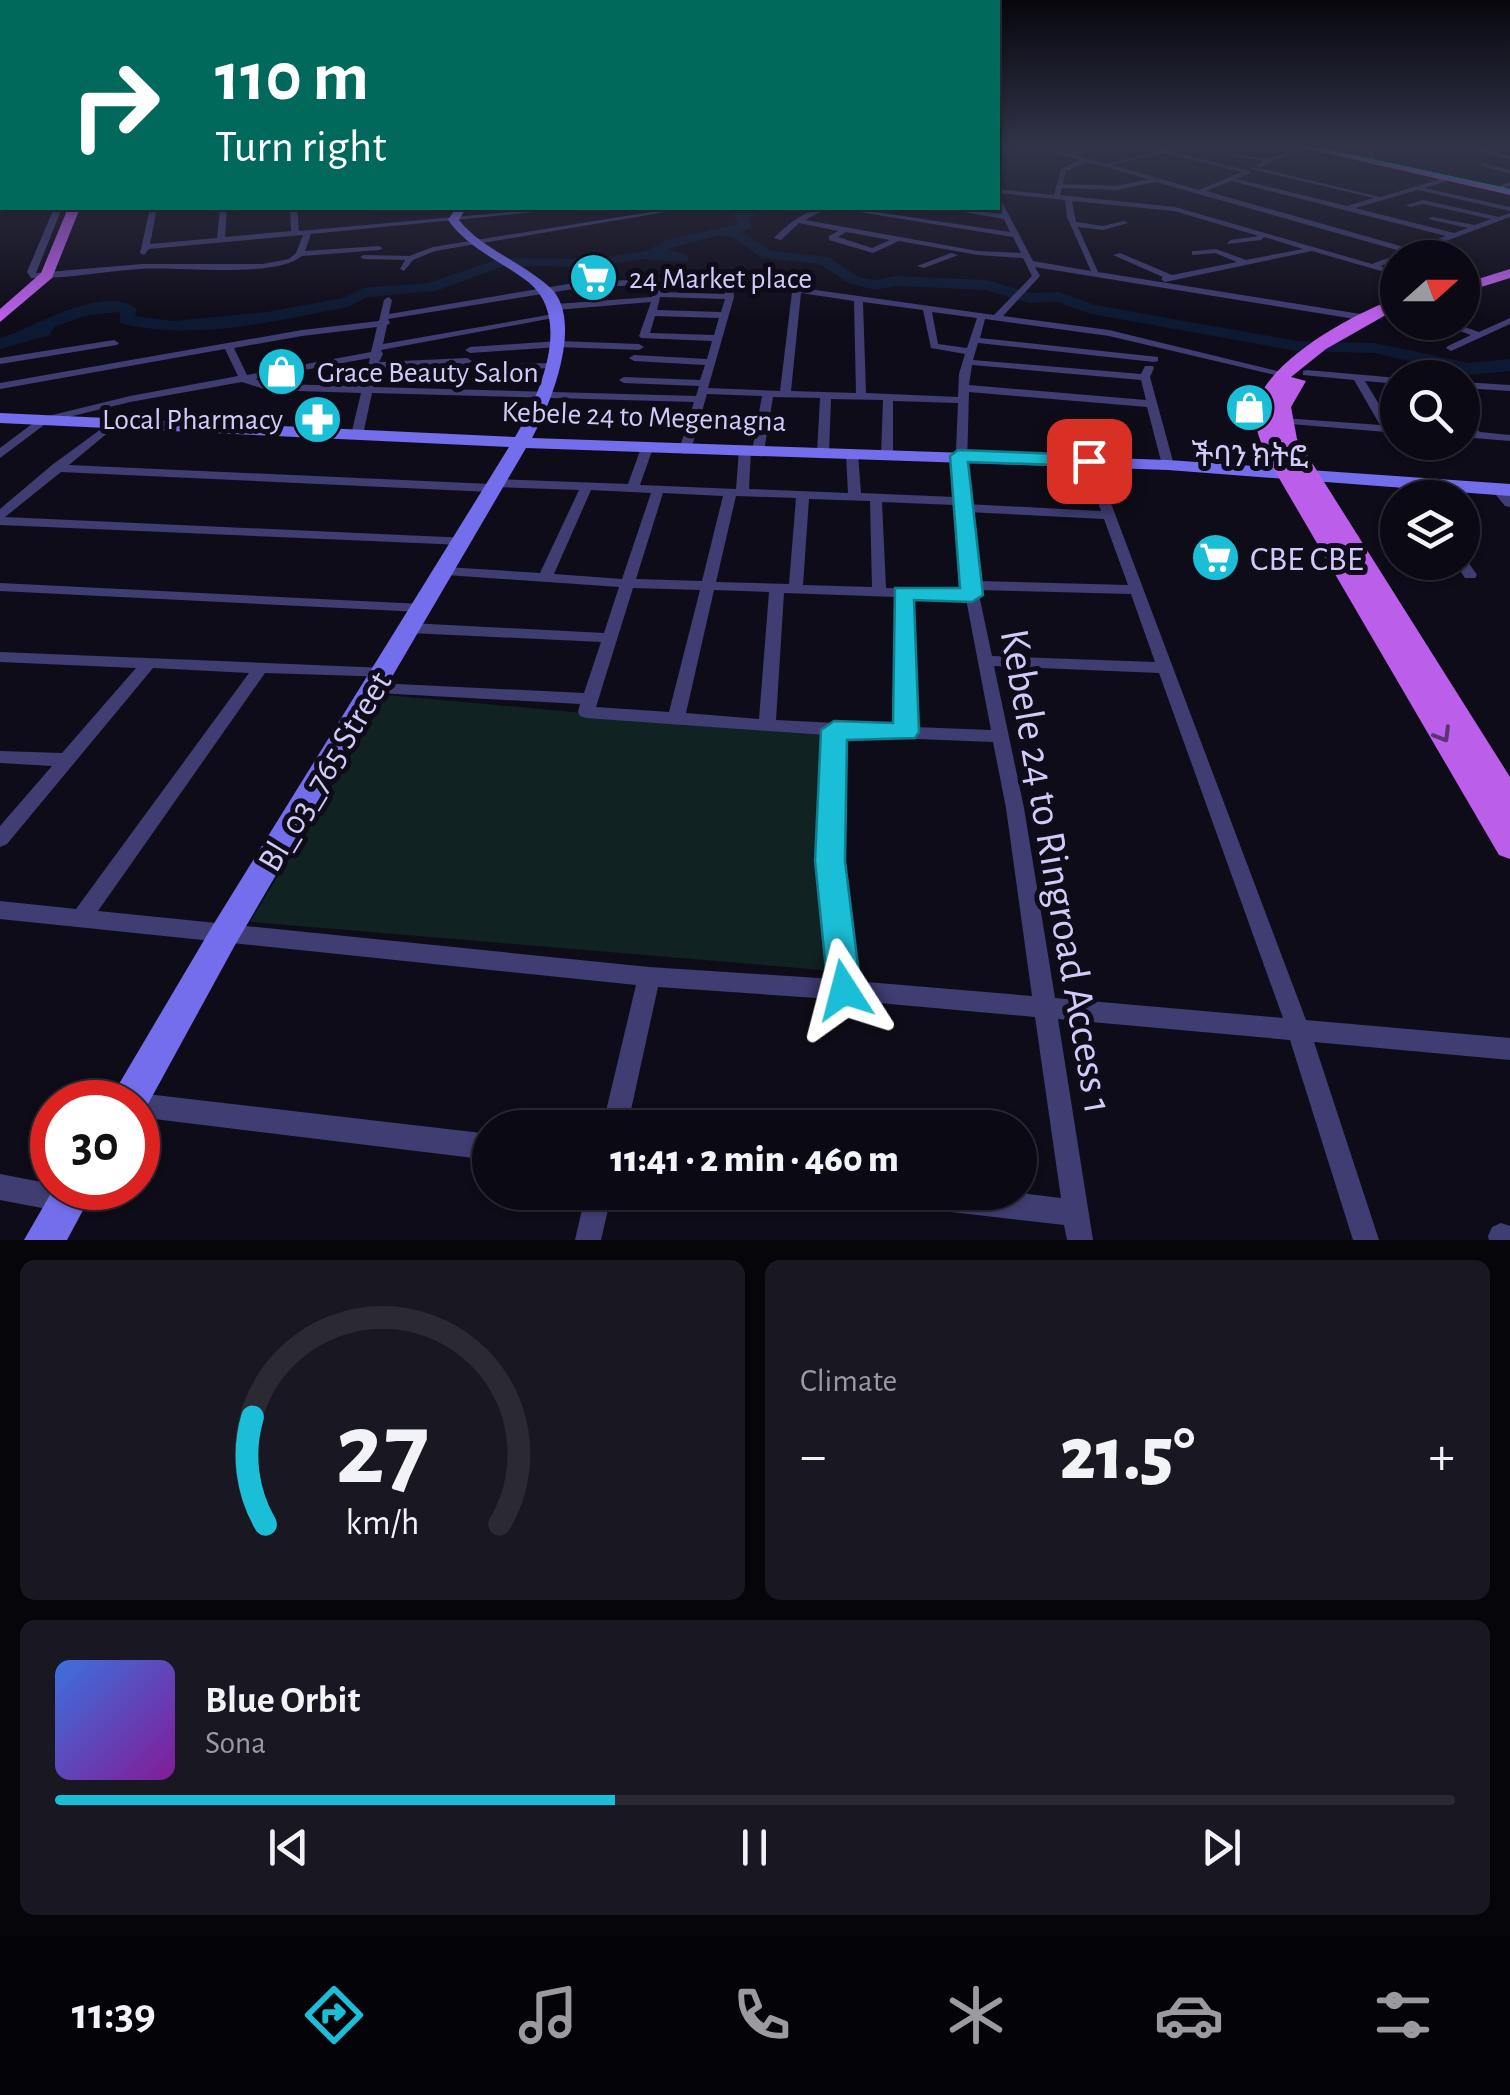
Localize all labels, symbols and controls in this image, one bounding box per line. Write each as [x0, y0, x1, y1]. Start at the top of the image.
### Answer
icon: right [50, 40, 180, 170]
text: 110 m [215, 43, 369, 113]
text: Turn right [215, 125, 387, 170]
north arrow [1380, 240, 1480, 340]
map controls [1380, 240, 1480, 580]
supermarket icon: 24 Market place [568, 252, 620, 304]
place label: 24 Market place [629, 264, 812, 294]
shop icon: Grace Beauty Salon [256, 346, 308, 398]
place label: Grace Beauty Salon [317, 358, 539, 388]
button: search [1380, 360, 1480, 460]
shop icon: ችባን ክትፎ [1224, 381, 1276, 433]
pharmacy icon: Local Pharmacy [292, 393, 344, 445]
street label: Kebele 24 to Megenagna [501, 397, 787, 437]
place label: Local Pharmacy [102, 405, 283, 435]
pin [1047, 419, 1132, 504]
icon: arrive [1062, 434, 1117, 489]
place label: ችባን ክትፎ [1192, 440, 1309, 472]
button: layers [1380, 480, 1480, 580]
supermarket icon: CBE CBE [1189, 532, 1241, 584]
place label: CBE CBE [1250, 542, 1364, 577]
street label: Kebele 24 to Ringroad Access 1 [993, 626, 1119, 1117]
street label: Bl_03_765 Street [252, 666, 398, 878]
one-way arrow [1431, 724, 1450, 742]
position arrow [792, 938, 896, 1042]
speed limit sign: 30 [30, 1080, 160, 1210]
text: 11:41 · 2 min · 460 m [610, 1141, 899, 1179]
text: Climate [800, 1365, 897, 1397]
text: 27 [336, 1399, 429, 1503]
text: 21.5° [1060, 1418, 1195, 1493]
text: − [800, 1429, 826, 1484]
text: + [1429, 1429, 1455, 1484]
text: km/h [346, 1505, 419, 1541]
text: Blue Orbit [205, 1682, 360, 1720]
text: Sona [205, 1727, 266, 1759]
icon: previous [261, 1820, 316, 1875]
icon: pause [727, 1820, 782, 1875]
icon: next [1194, 1820, 1249, 1875]
icon: directions [299, 1980, 369, 2050]
icon: music [513, 1980, 583, 2050]
icon: phone [727, 1980, 797, 2050]
icon: climate [941, 1980, 1011, 2050]
icon: car [1154, 1980, 1224, 2050]
icon: filters [1368, 1980, 1438, 2050]
text: 11:39 [72, 1992, 156, 2037]

